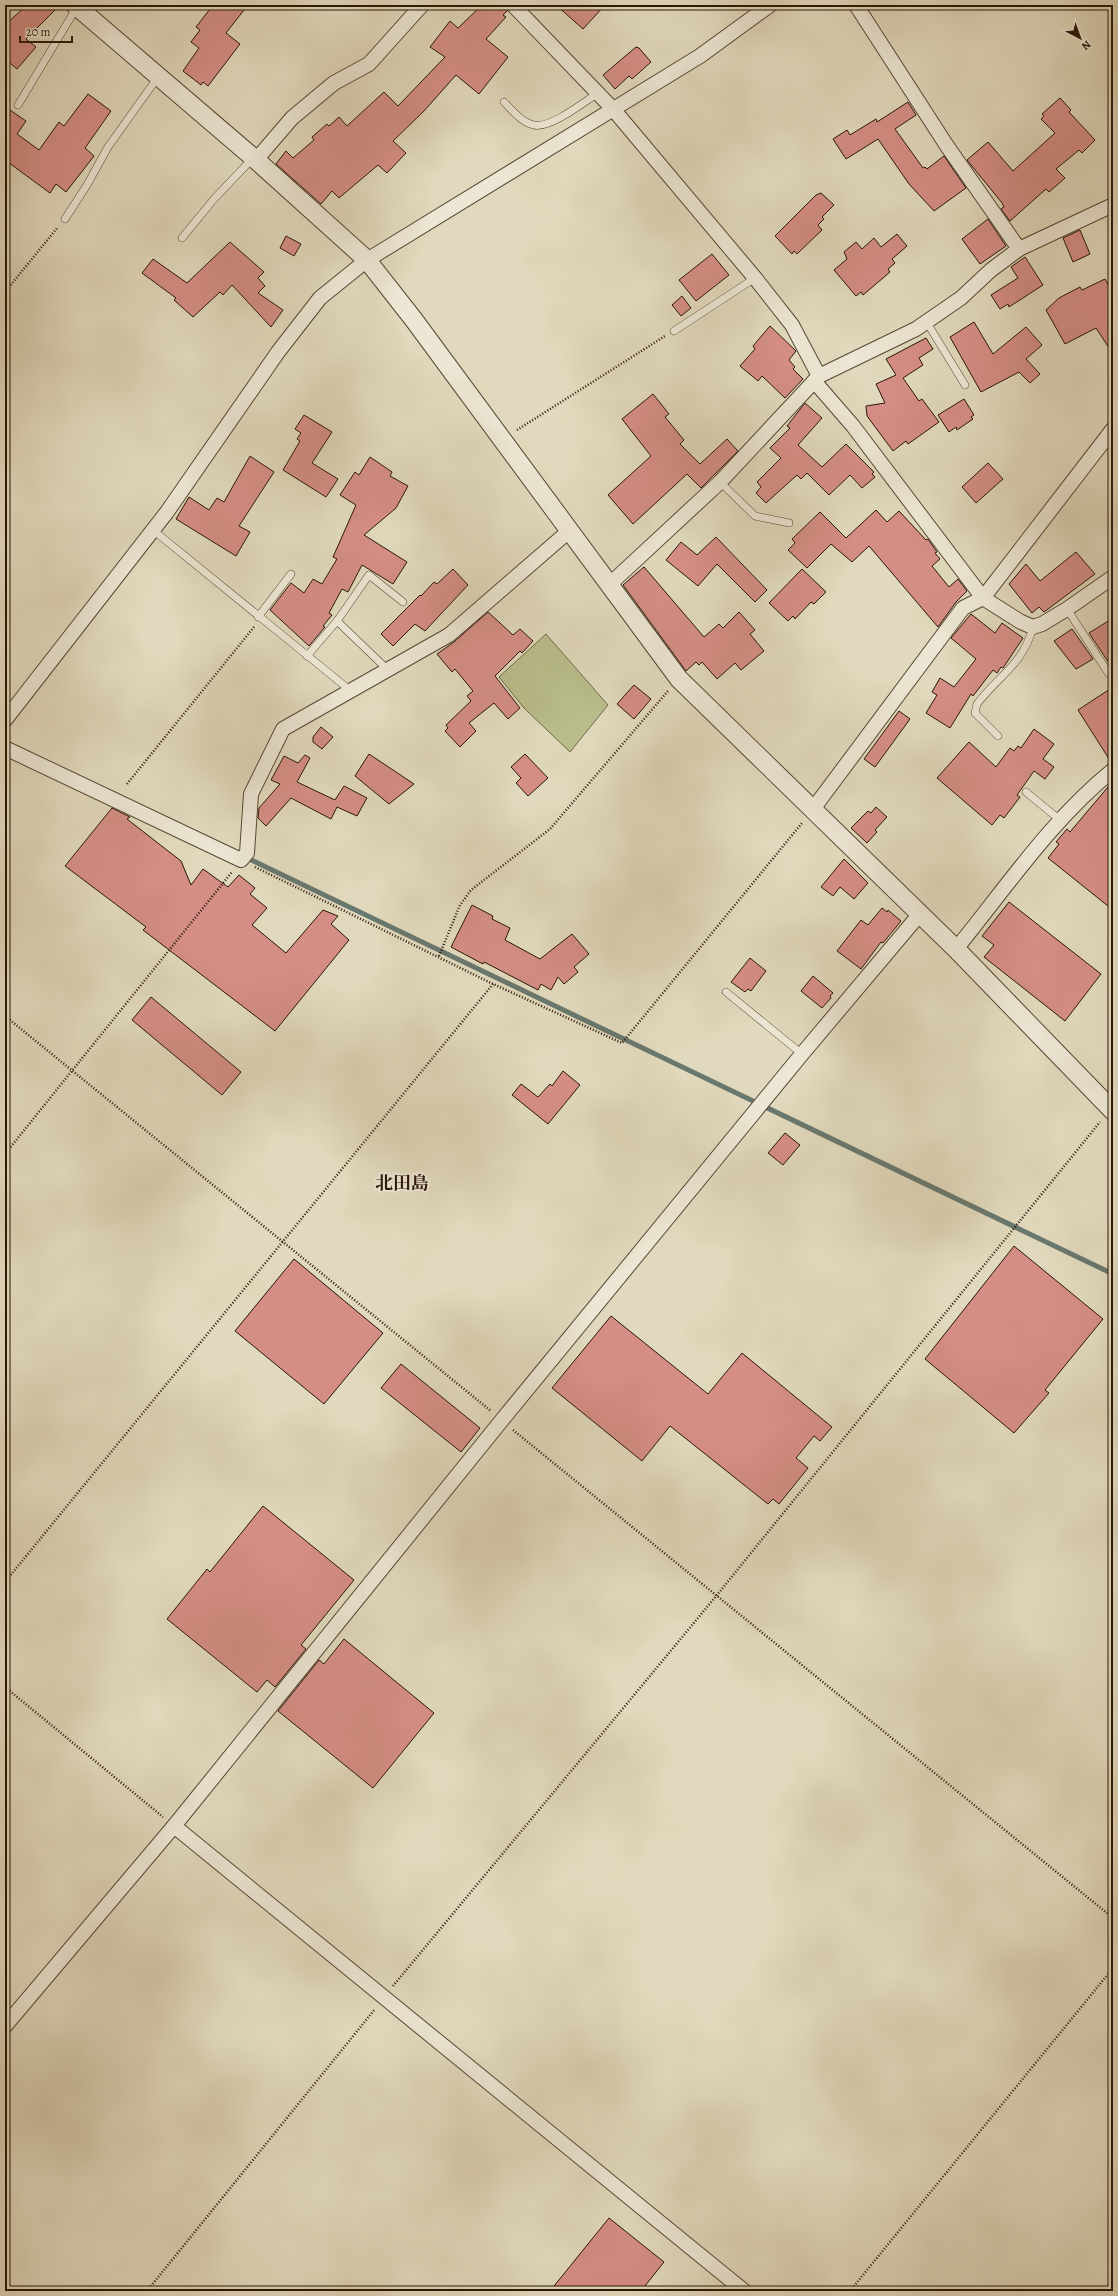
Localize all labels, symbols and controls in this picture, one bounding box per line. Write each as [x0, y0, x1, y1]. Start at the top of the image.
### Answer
scale bar [20, 18, 72, 44]
north arrow [1060, 18, 1100, 58]
text: 20 m [26, 24, 50, 40]
text: N [1078, 37, 1094, 53]
district label: 北田島 [375, 1171, 429, 1195]

